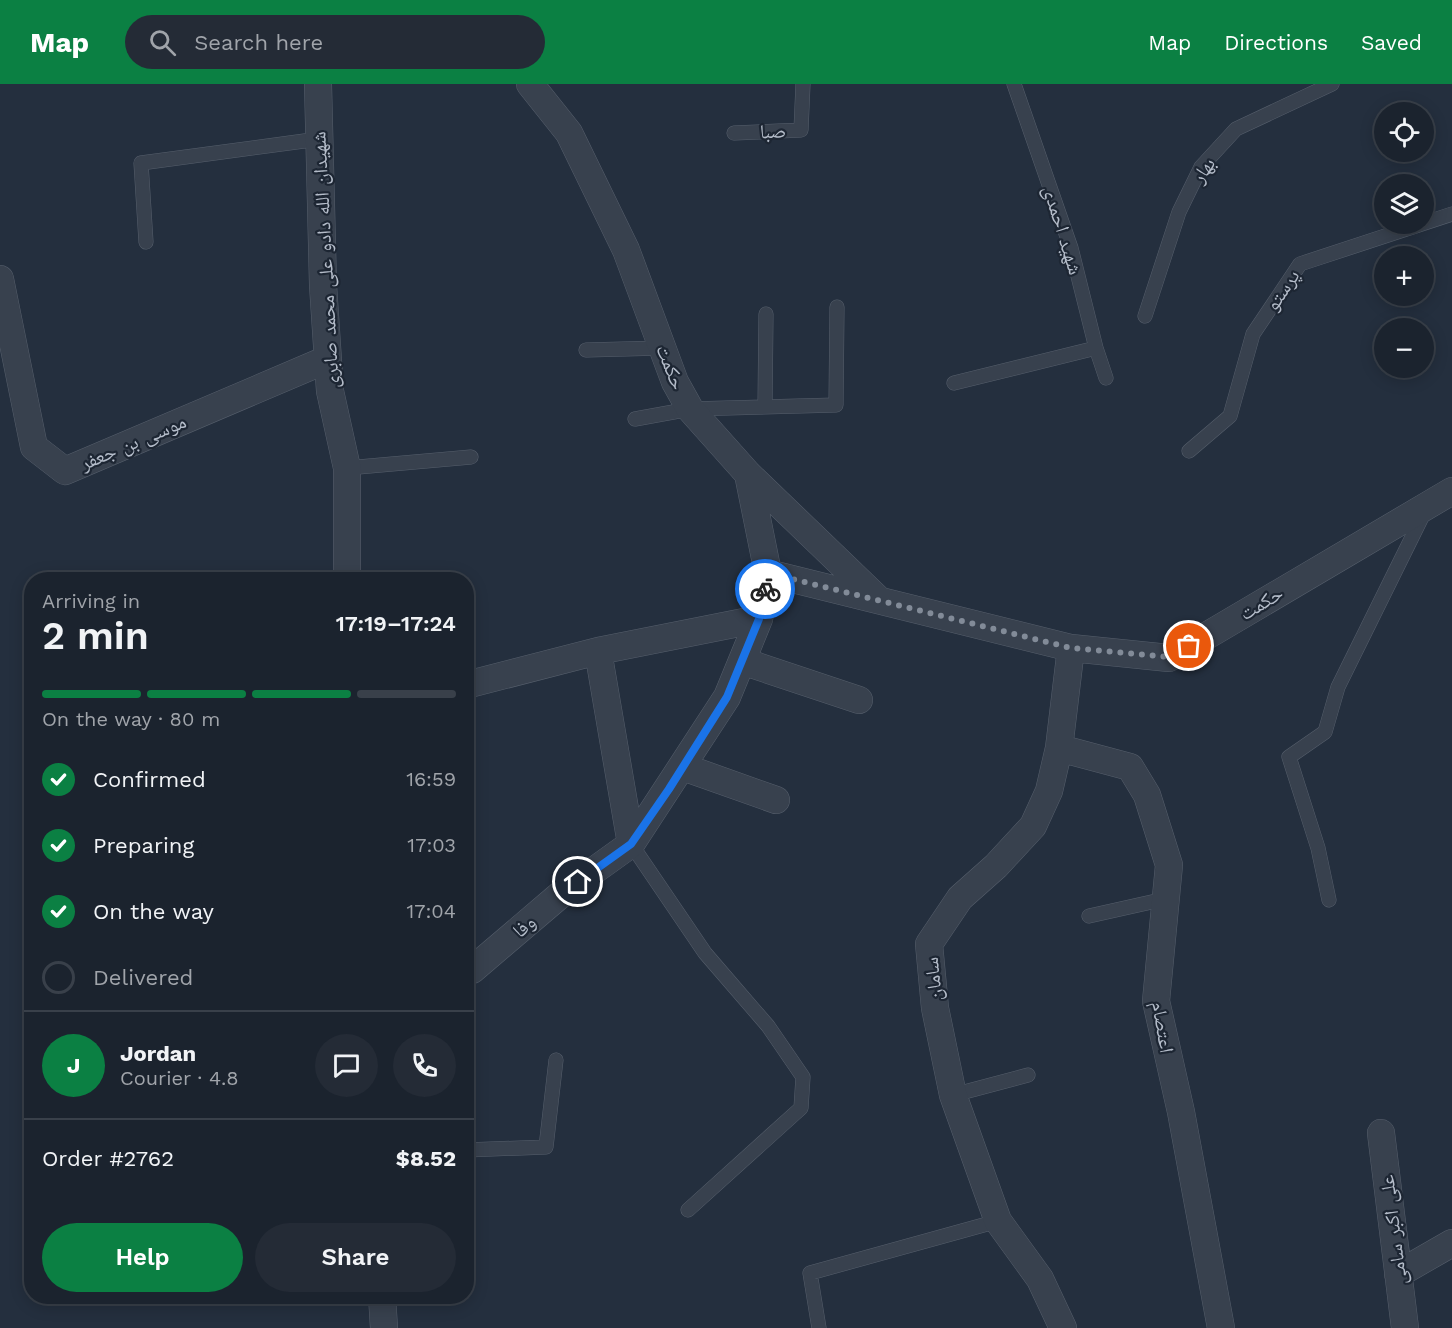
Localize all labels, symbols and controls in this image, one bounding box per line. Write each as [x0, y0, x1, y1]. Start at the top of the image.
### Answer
search box [125, 15, 545, 69]
text: Map [30, 26, 89, 59]
icon: search [146, 26, 179, 59]
text: Search here [194, 30, 323, 55]
text: Map [1148, 30, 1191, 55]
text: Directions [1224, 30, 1328, 55]
text: Saved [1361, 30, 1422, 55]
map controls [1374, 102, 1434, 378]
button: locate [1374, 102, 1434, 162]
street label: صبا [759, 119, 787, 143]
street label: شهیدان الله دادو علی محمد صابری [306, 131, 344, 389]
street label: بهار [1185, 153, 1220, 188]
button: layers [1374, 174, 1434, 234]
street label: شهید احمدی [1038, 183, 1088, 277]
button: + [1374, 246, 1434, 306]
street label: پرستو [1260, 265, 1305, 315]
button: − [1374, 318, 1434, 378]
street label: حکمت [651, 341, 691, 393]
street label: موسی بن جعفر [75, 409, 190, 476]
courier [735, 559, 795, 619]
icon: bike [749, 573, 782, 606]
street label: حکمت [1235, 581, 1287, 625]
text: Arriving in [42, 589, 140, 613]
text: 17:19–17:24 [336, 611, 456, 636]
text: 2 min [42, 613, 149, 658]
pin [1163, 620, 1214, 671]
icon: bag [1172, 629, 1205, 662]
text: On the way · 80 m [42, 707, 220, 731]
icon: check [42, 763, 75, 796]
text: Confirmed [93, 767, 206, 792]
text: 16:59 [406, 767, 456, 791]
icon: check [42, 829, 75, 862]
text: Preparing [93, 833, 194, 858]
text: 17:03 [407, 833, 456, 857]
pin [552, 856, 603, 907]
icon: home [561, 865, 594, 898]
icon: check [42, 895, 75, 928]
text: On the way [93, 899, 214, 924]
text: 17:04 [406, 899, 456, 923]
street label: وفا [508, 909, 540, 943]
street label: سامان [919, 956, 947, 1002]
text: Delivered [93, 965, 193, 990]
street label: اعتصام [1145, 999, 1179, 1055]
button: chat [315, 1034, 378, 1097]
button: phone [393, 1034, 456, 1097]
text: Jordan [120, 1041, 196, 1066]
text: J [67, 1053, 80, 1078]
text: Courier · 4.8 [120, 1066, 239, 1090]
text: Order #2762 [42, 1146, 174, 1171]
text: $8.52 [396, 1146, 456, 1171]
street label: علی اکبر سامی [1374, 1174, 1412, 1286]
button: Help [42, 1223, 243, 1292]
button: Share [255, 1223, 456, 1292]

